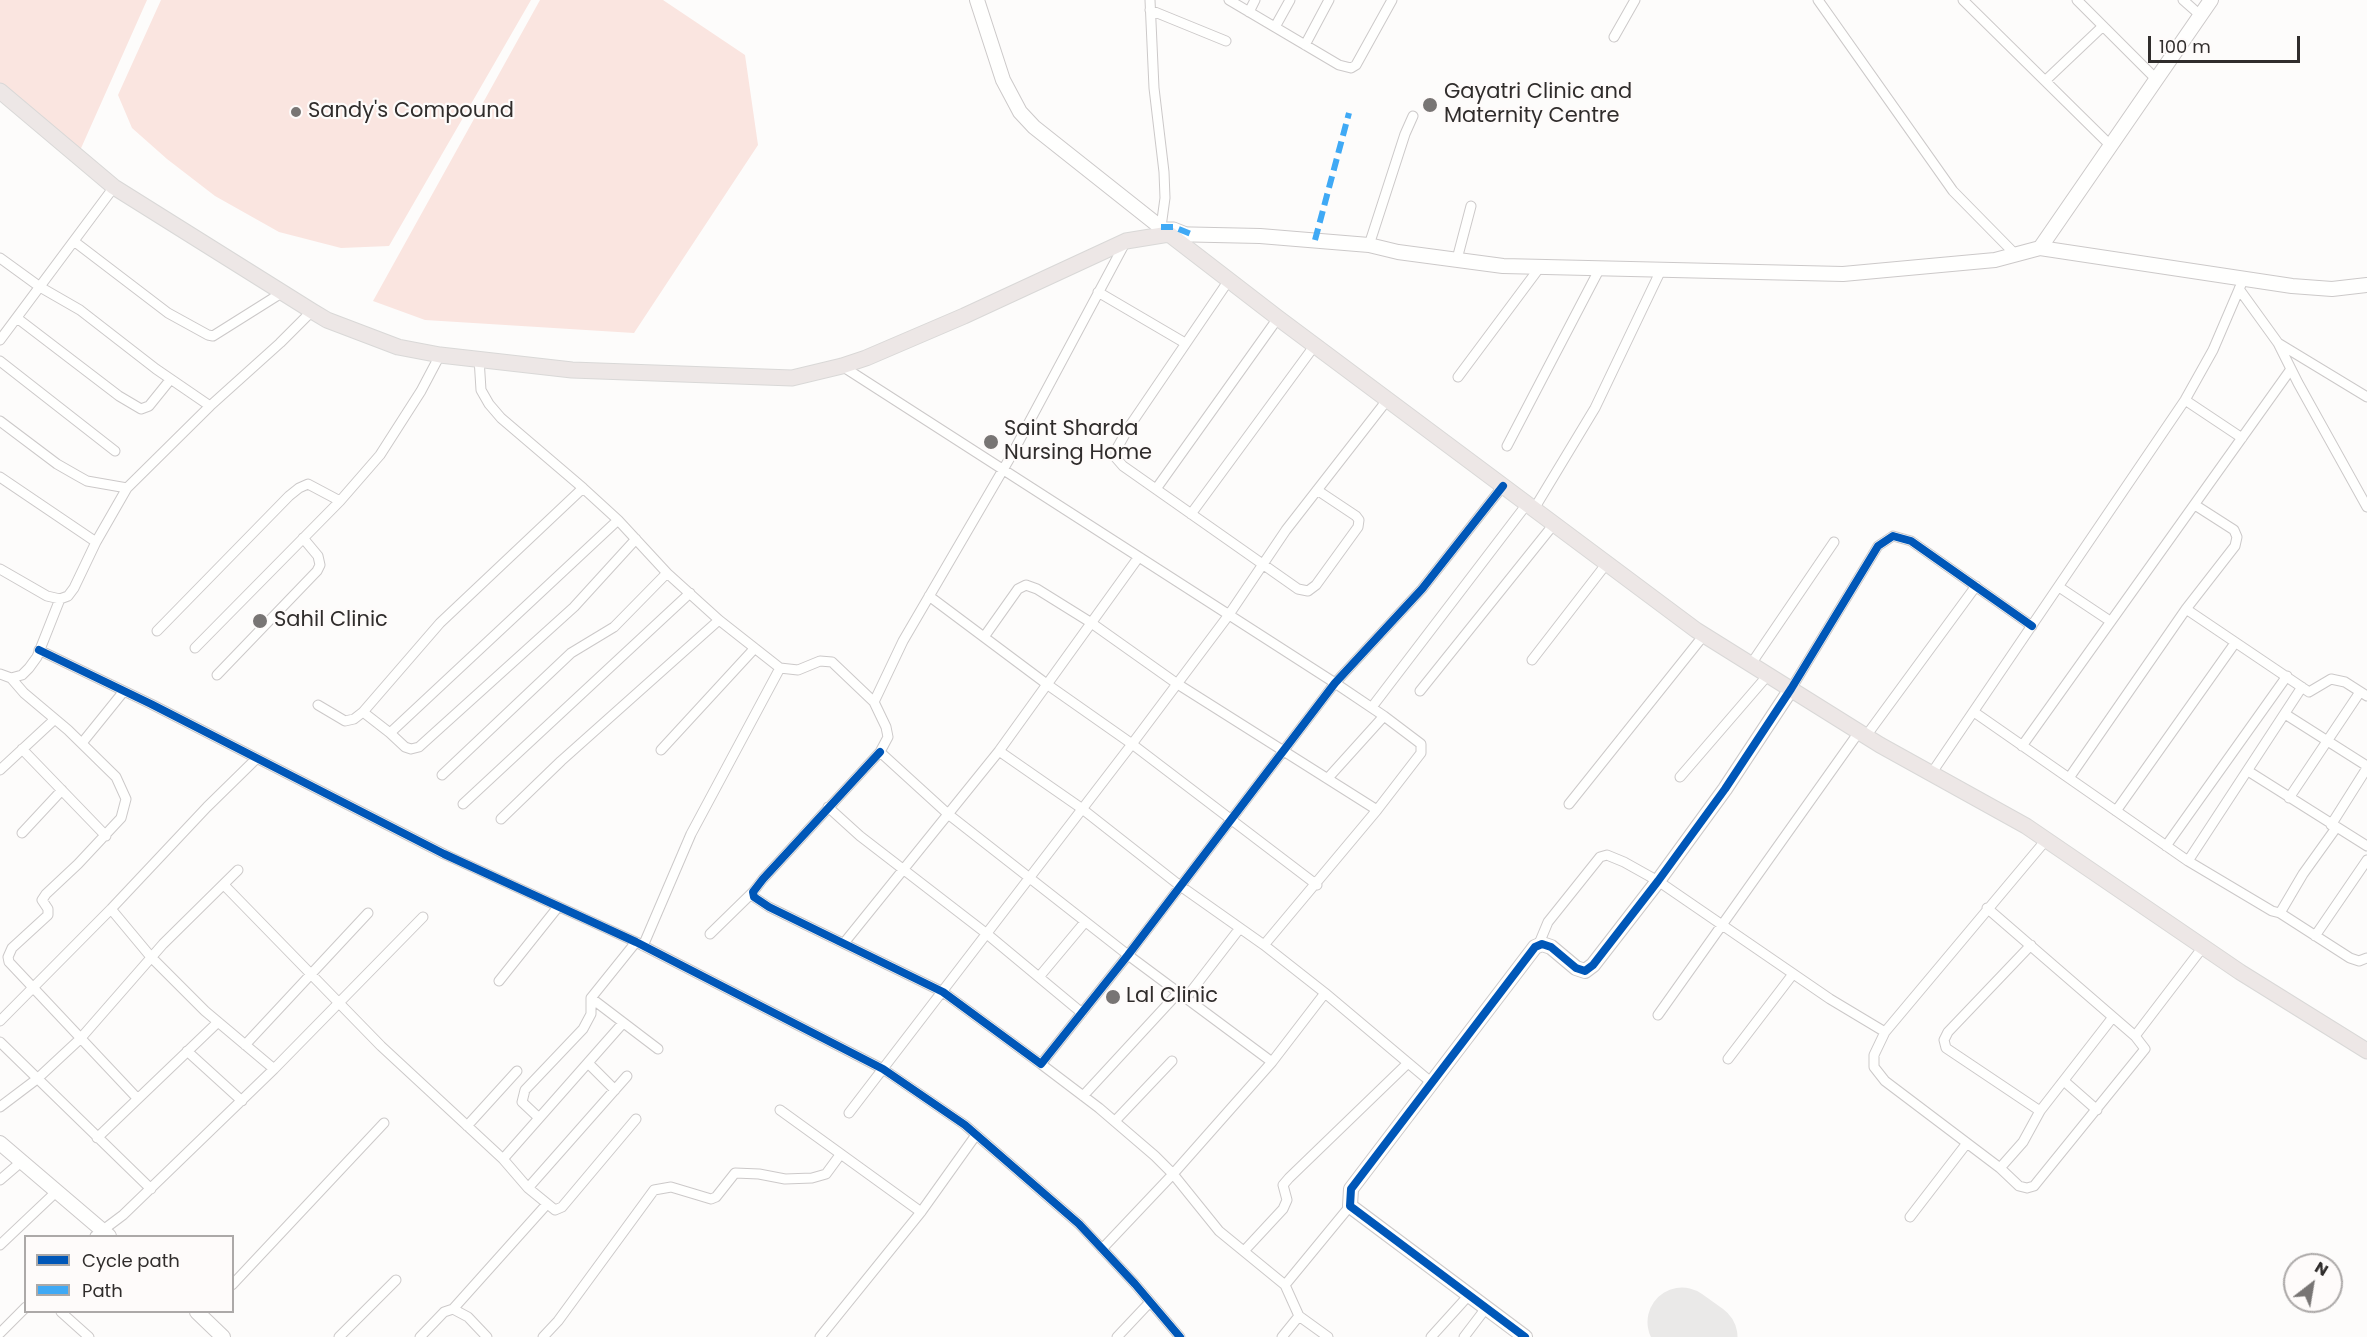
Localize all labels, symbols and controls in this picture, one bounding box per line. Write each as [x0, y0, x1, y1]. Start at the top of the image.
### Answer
scale bar [2151, 24, 2302, 62]
text: 100 m [2159, 34, 2211, 59]
place label: Gayatri Clinic and Maternity Centre [1444, 80, 1632, 130]
marker: Gayatri Clinic and Maternity Centre [1421, 96, 1439, 114]
place label: Sandy's Compound [308, 99, 514, 125]
marker: Sandy's Compound [289, 105, 303, 119]
place label: Saint Sharda Nursing Home [1004, 417, 1152, 467]
marker: Saint Sharda Nursing Home [982, 433, 1000, 451]
place label: Sahil Clinic [274, 608, 388, 634]
marker: Sahil Clinic [251, 612, 269, 630]
place label: Lal Clinic [1126, 984, 1218, 1010]
marker: Lal Clinic [1104, 988, 1122, 1006]
legend [24, 1235, 234, 1313]
text: Cycle path [82, 1248, 180, 1273]
north arrow [2283, 1253, 2343, 1313]
text: N [2310, 1256, 2333, 1282]
text: Path [82, 1278, 123, 1303]

